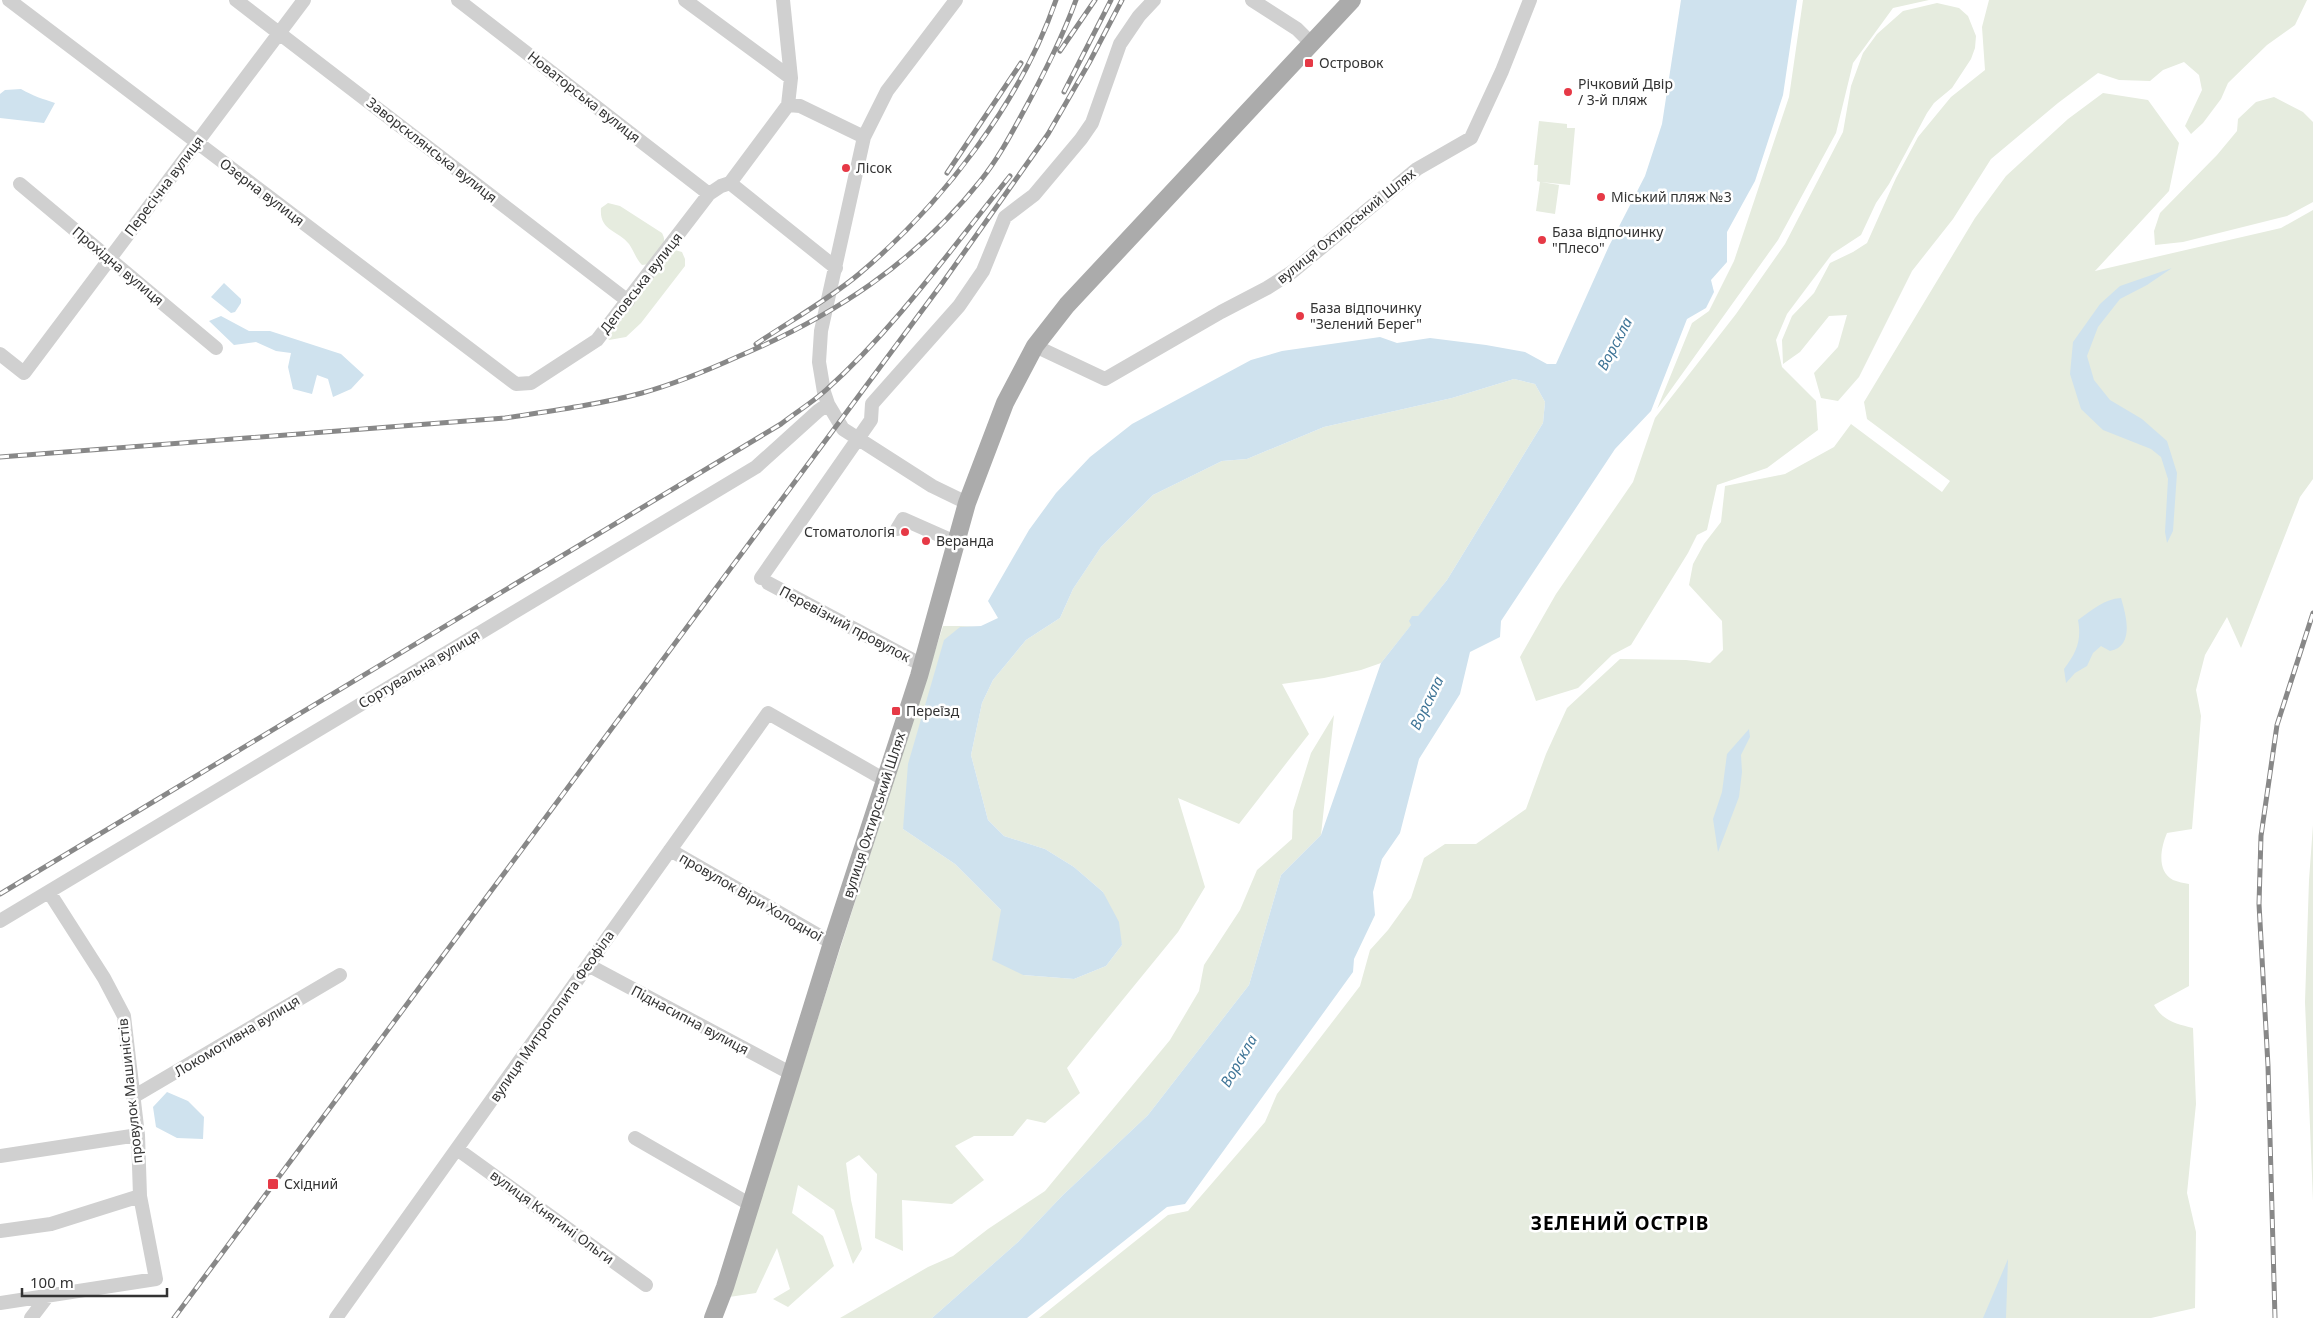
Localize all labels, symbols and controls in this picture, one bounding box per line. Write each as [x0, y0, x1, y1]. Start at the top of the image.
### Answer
street label: Новаторська вулиця [524, 47, 645, 147]
place label: Островок [1319, 53, 1384, 72]
marker: Островок [1303, 57, 1315, 69]
place label: Річковий Двір / 3-й пляж [1578, 74, 1673, 109]
marker: Річковий Двір / 3-й пляж [1562, 86, 1574, 98]
street label: Заворсклянська вулиця [363, 93, 501, 207]
street label: Пересічна вулиця [120, 132, 208, 240]
street label: Озерна вулиця [216, 153, 309, 230]
place label: Лісок [856, 158, 892, 177]
marker: Лісок [840, 162, 852, 174]
street label: вулиця Охтирський Шлях [1272, 163, 1420, 288]
place label: Міський пляж №3 [1611, 187, 1732, 206]
marker: Міський пляж №3 [1595, 191, 1607, 203]
street label: Прохідна вулиця [69, 222, 168, 309]
place label: База відпочинку "Плесо" [1552, 222, 1664, 257]
street label: Деповська вулиця [595, 228, 686, 337]
marker: База відпочинку "Плесо" [1536, 234, 1548, 246]
place label: База відпочинку "Зелений Берег" [1310, 298, 1422, 333]
marker: База відпочинку "Зелений Берег" [1294, 310, 1306, 322]
water label: Ворскла [1592, 313, 1637, 373]
place label: Стоматологія [804, 522, 895, 541]
marker: Стоматологія [899, 526, 911, 538]
place label: Веранда [936, 531, 994, 550]
marker: Веранда [920, 535, 932, 547]
street label: Перевізний провулок [776, 581, 914, 666]
street label: Сортувальна вулиця [354, 625, 483, 712]
water label: Ворскла [1405, 672, 1448, 733]
place label: Переїзд [906, 701, 960, 720]
marker: Переїзд [890, 705, 902, 717]
street label: вулиця Охтирський Шлях [838, 729, 910, 900]
street label: провулок Віри Холодної [676, 848, 827, 946]
street label: вулиця Митрополита Феофіла [485, 926, 618, 1105]
street label: Піднасипна вулиця [628, 981, 752, 1059]
street label: Локомотивна вулиця [170, 991, 303, 1081]
street label: провулок Машиністів [112, 1017, 147, 1165]
water label: Ворскла [1215, 1030, 1261, 1090]
street label: вулиця Княгині Ольги [487, 1165, 618, 1268]
place label: Східний [284, 1174, 338, 1193]
marker: Східний [266, 1177, 280, 1191]
district label: ЗЕЛЕНИЙ ОСТРІВ [1531, 1210, 1709, 1236]
scale bar [22, 1266, 168, 1298]
text: 100 m [30, 1272, 74, 1292]

